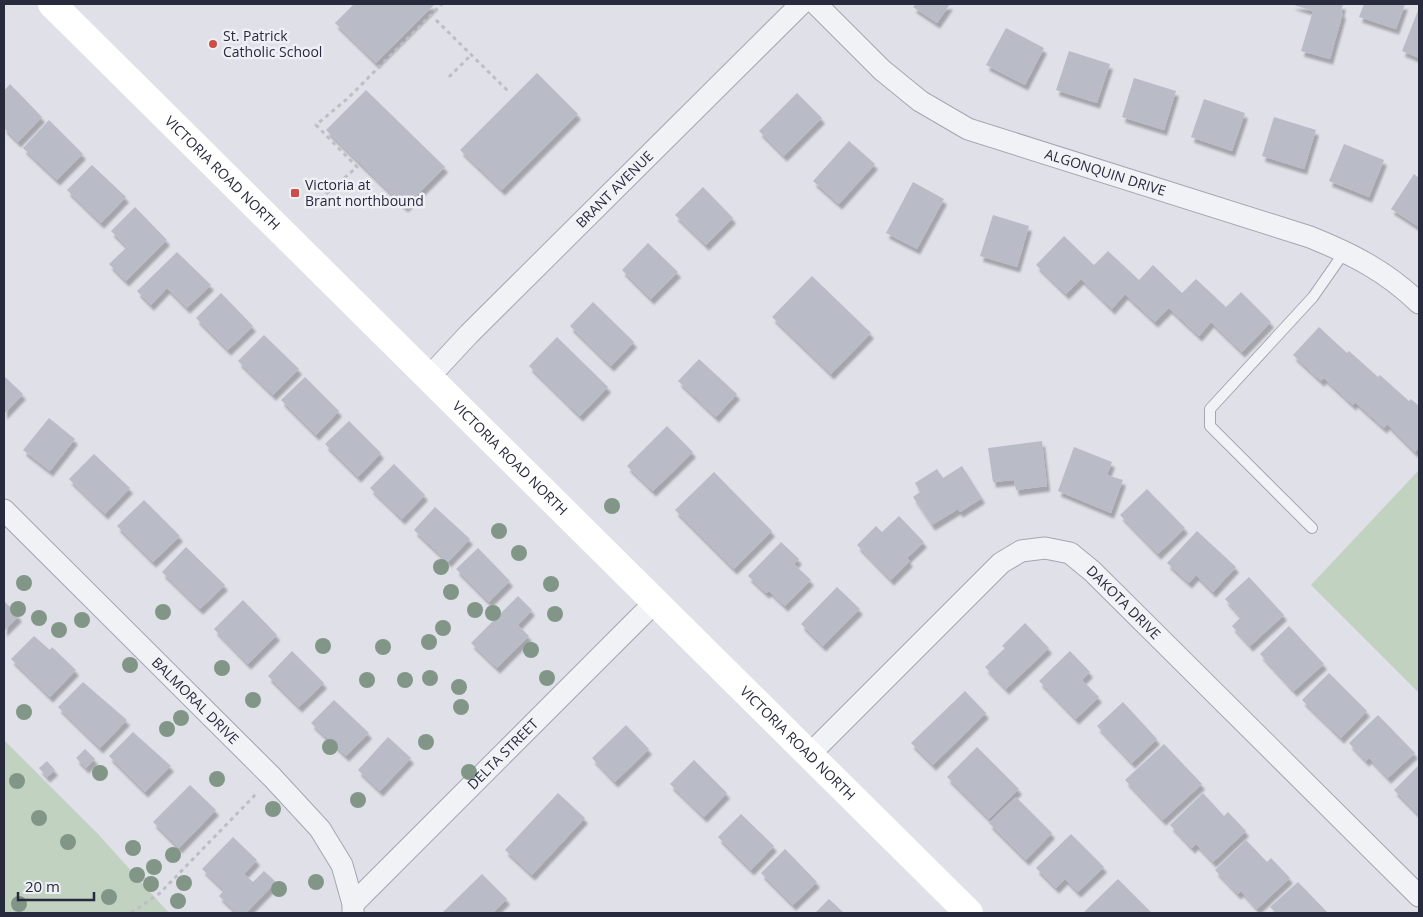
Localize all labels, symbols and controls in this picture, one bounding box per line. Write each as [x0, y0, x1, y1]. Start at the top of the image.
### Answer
place label: St. Patrick Catholic School [223, 26, 322, 61]
marker: St. Patrick Catholic School [207, 38, 219, 50]
street label: VICTORIA ROAD NORTH [161, 111, 285, 234]
street label: ALGONQUIN DRIVE [1043, 144, 1168, 200]
street label: BRANT AVENUE [571, 146, 657, 232]
place label: Victoria at Brant northbound [305, 175, 424, 210]
marker: Victoria at Brant northbound [289, 187, 301, 199]
street label: VICTORIA ROAD NORTH [449, 396, 572, 519]
street label: DAKOTA DRIVE [1083, 561, 1165, 643]
street label: BALMORAL DRIVE [148, 653, 243, 748]
street label: VICTORIA ROAD NORTH [736, 682, 860, 804]
street label: DELTA STREET [463, 714, 542, 793]
scale bar [18, 870, 94, 902]
text: 20 m [25, 876, 60, 896]

